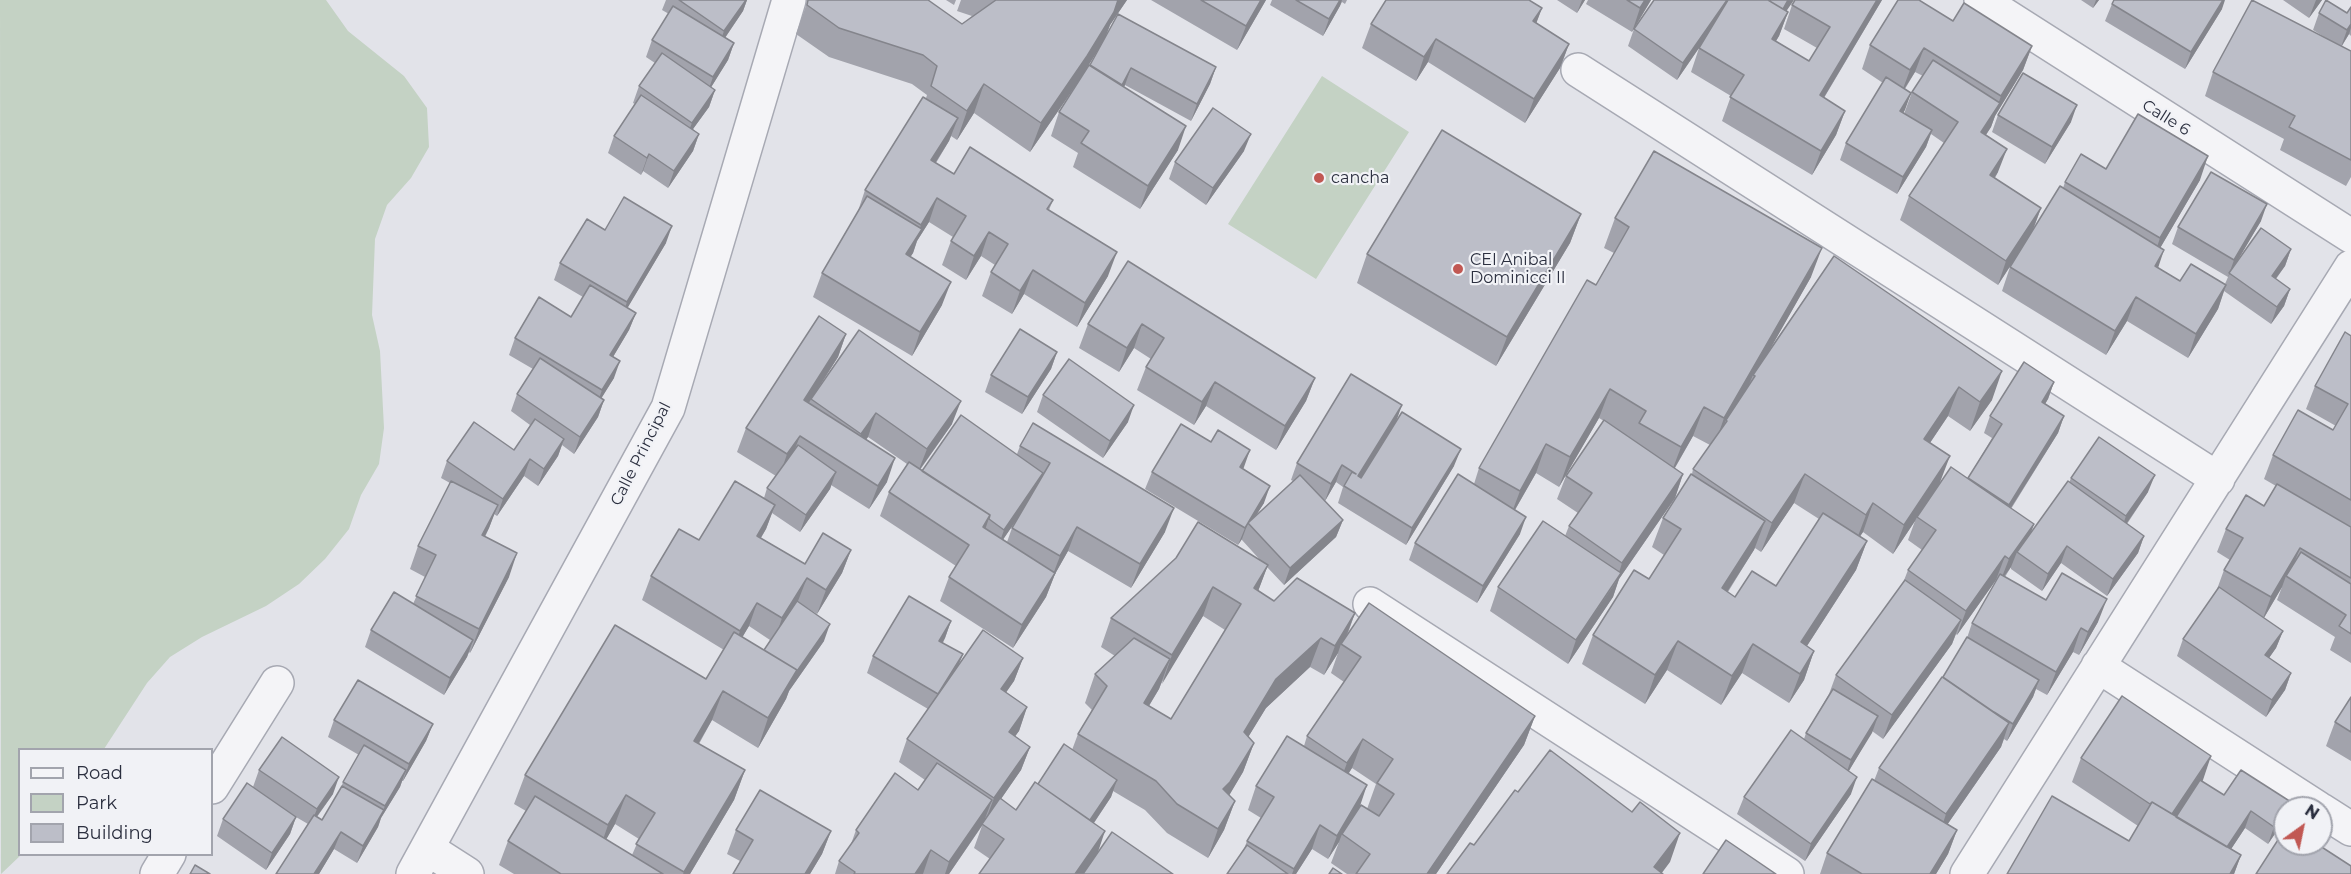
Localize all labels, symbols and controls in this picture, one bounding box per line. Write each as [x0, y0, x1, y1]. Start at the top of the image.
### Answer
street label: Calle 6 [2138, 96, 2194, 140]
place label: cancha [1331, 168, 1389, 188]
marker: cancha [1312, 171, 1326, 185]
place label: CEI Anibal Dominicci II [1470, 250, 1566, 288]
marker: CEI Anibal Dominicci II [1451, 262, 1465, 276]
street label: Calle Principal [607, 399, 675, 509]
legend [18, 748, 213, 856]
text: Road [76, 762, 123, 784]
text: Park [76, 792, 117, 814]
north arrow [2273, 796, 2333, 856]
text: N [2301, 801, 2323, 824]
text: Building [76, 822, 153, 844]

